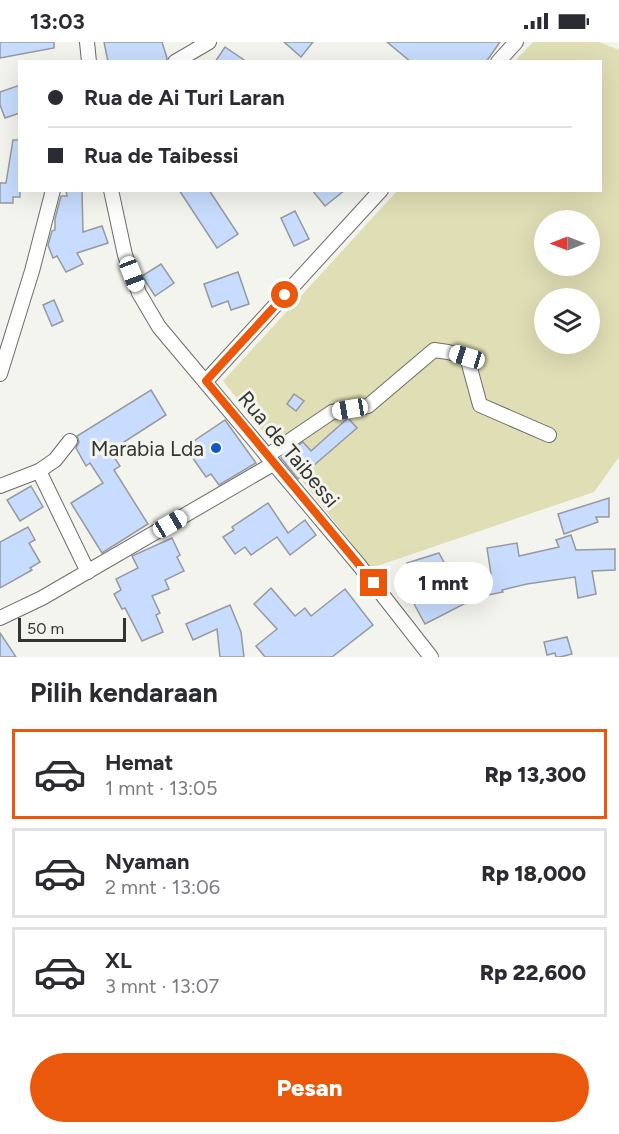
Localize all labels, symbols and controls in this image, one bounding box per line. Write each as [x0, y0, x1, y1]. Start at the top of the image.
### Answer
text: 13:03 [30, 8, 85, 35]
text: Rua de Ai Turi Laran [84, 84, 285, 111]
text: Rua de Taibessi [84, 142, 239, 169]
north arrow [534, 210, 600, 276]
map controls [534, 210, 600, 354]
car [117, 254, 147, 294]
route start [271, 281, 298, 308]
button: layers [534, 288, 600, 354]
car [447, 343, 487, 371]
street label: Rua de Taibessi [233, 386, 345, 512]
car [331, 397, 369, 421]
place label: Marabia Lda [91, 436, 204, 461]
marker: Marabia Lda [209, 441, 223, 455]
car [150, 507, 190, 541]
callout: 1 mnt [395, 562, 494, 604]
route end [360, 569, 387, 596]
text: 1 mnt [418, 571, 469, 595]
scale bar [18, 615, 126, 642]
text: 50 m [27, 619, 64, 638]
text: Pilih kendaraan [30, 676, 218, 709]
icon: car [33, 747, 87, 801]
text: Hemat [105, 749, 173, 776]
text: Rp 13,300 [484, 761, 586, 788]
text: 1 mnt · 13:05 [105, 776, 217, 800]
icon: car [33, 846, 87, 900]
text: Nyaman [105, 848, 189, 875]
text: Rp 18,000 [481, 860, 586, 887]
text: 2 mnt · 13:06 [105, 875, 220, 899]
icon: car [33, 945, 87, 999]
text: XL [105, 947, 132, 974]
text: Rp 22,600 [480, 959, 586, 986]
text: 3 mnt · 13:07 [105, 974, 219, 998]
button: Pesan [30, 1053, 589, 1122]

